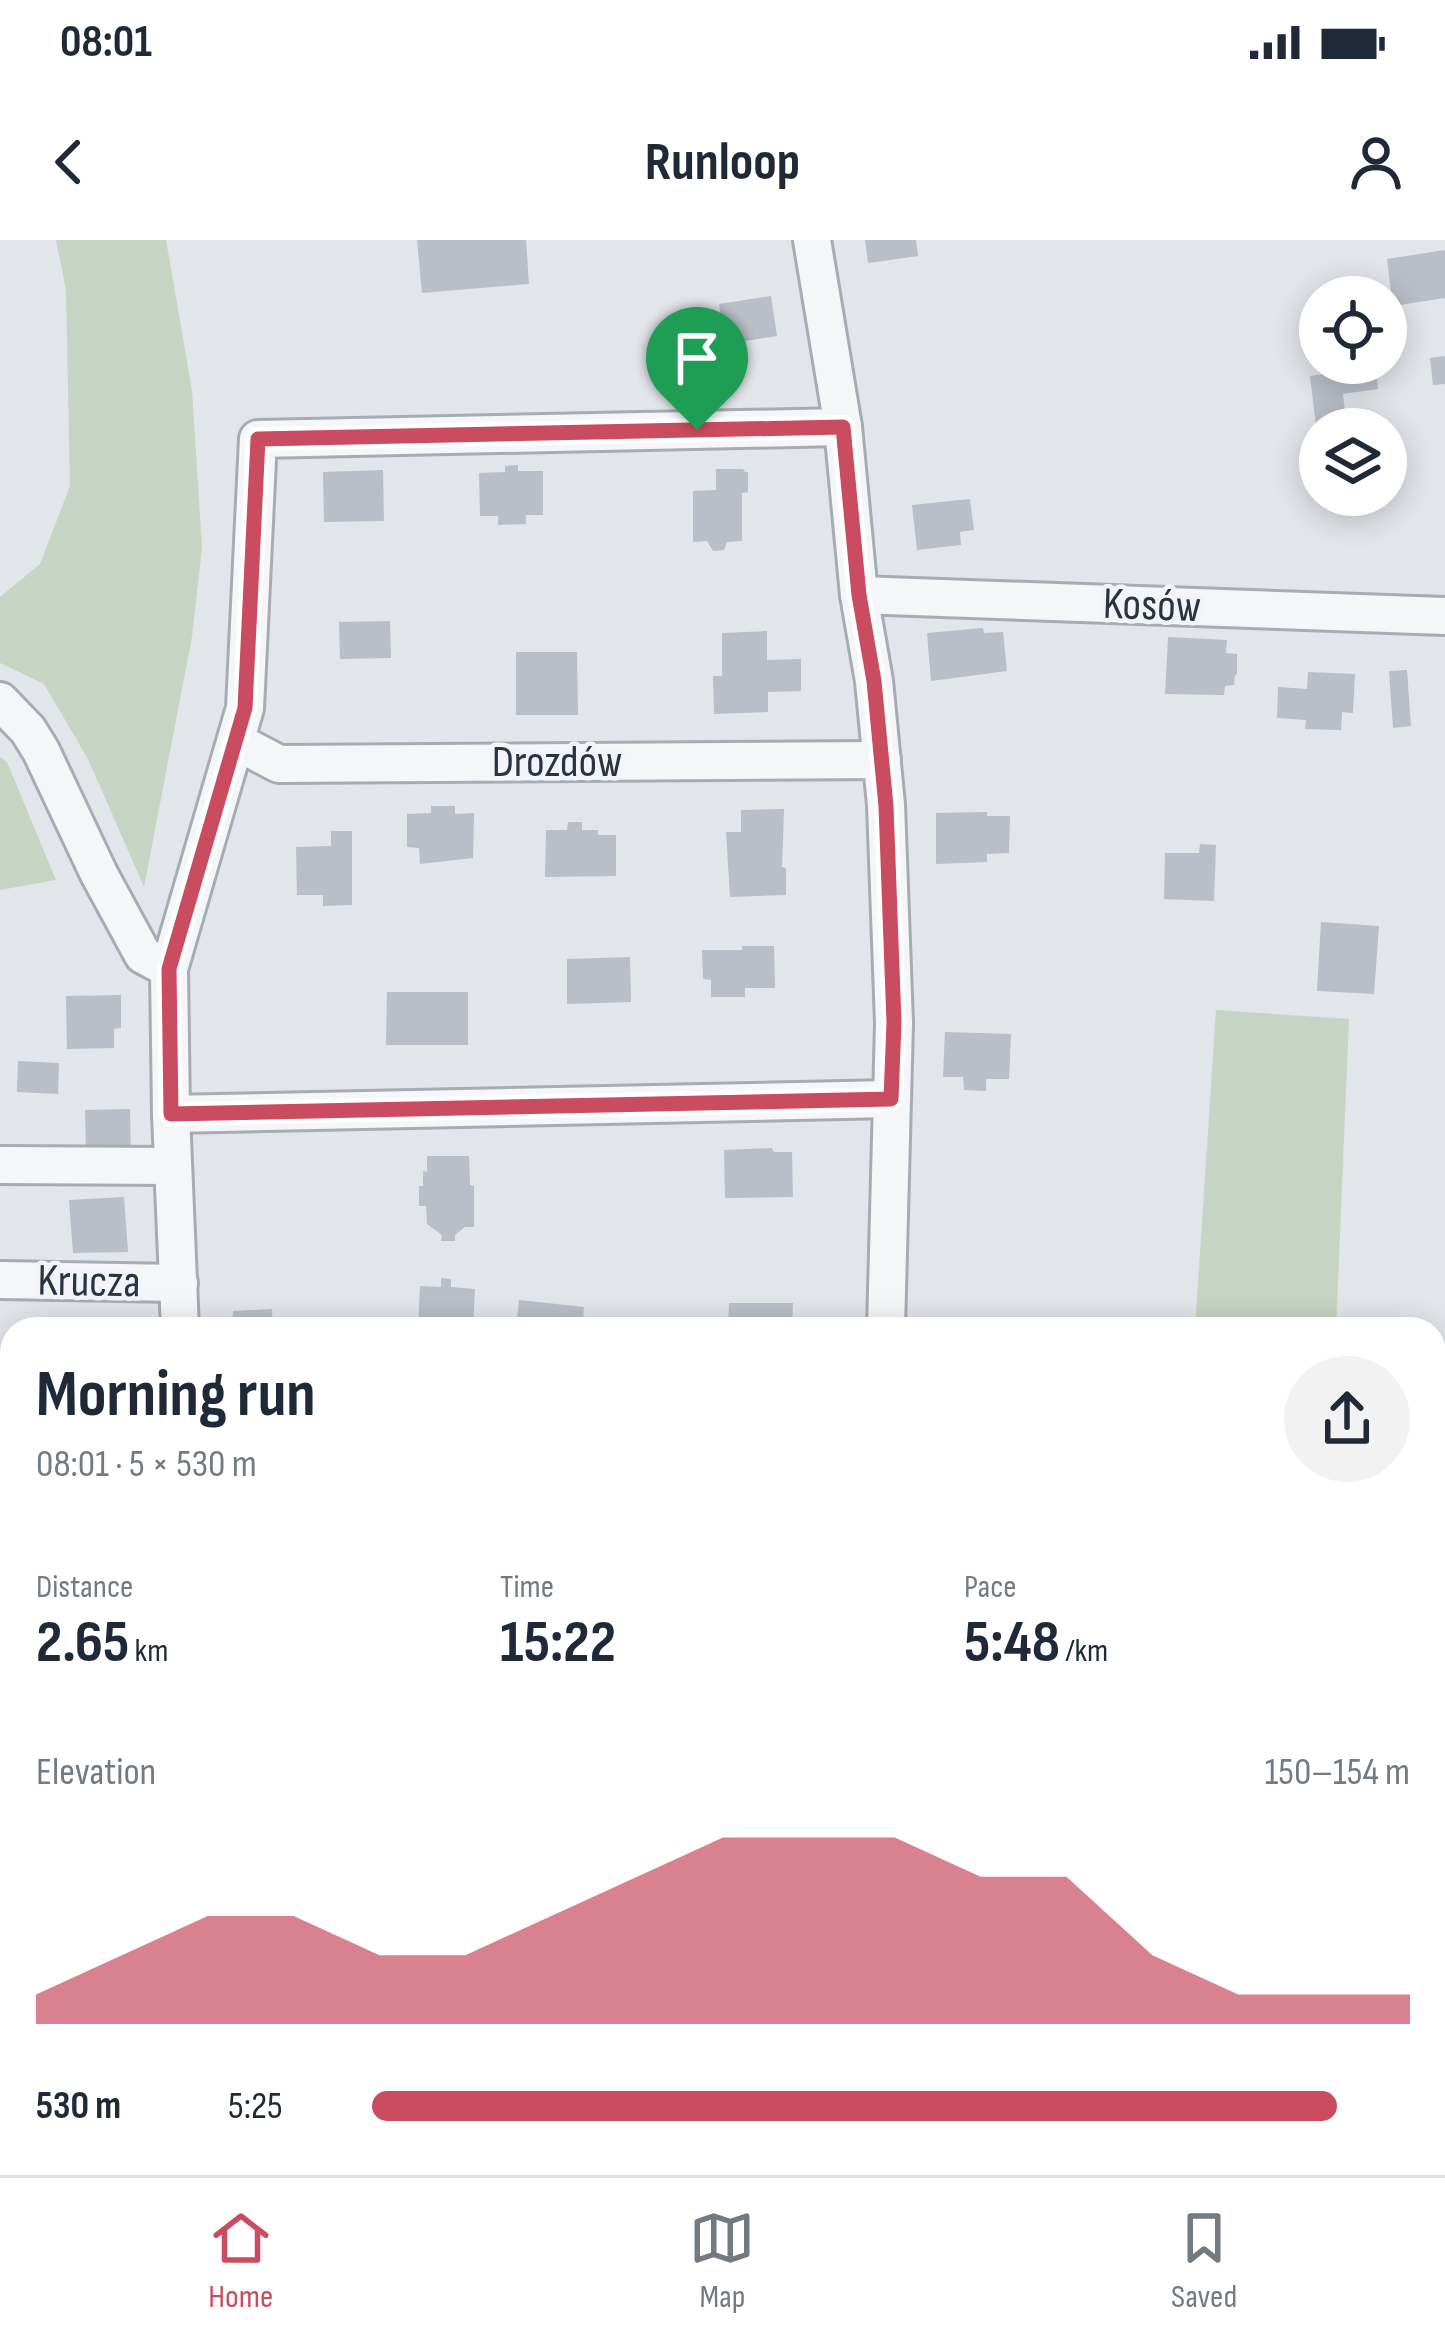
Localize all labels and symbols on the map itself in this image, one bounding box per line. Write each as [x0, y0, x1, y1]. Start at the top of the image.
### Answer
pin [646, 307, 748, 430]
street label: Kosów [1102, 577, 1202, 635]
street label: Drozdów [492, 735, 622, 790]
street label: Krucza [37, 1254, 141, 1310]

